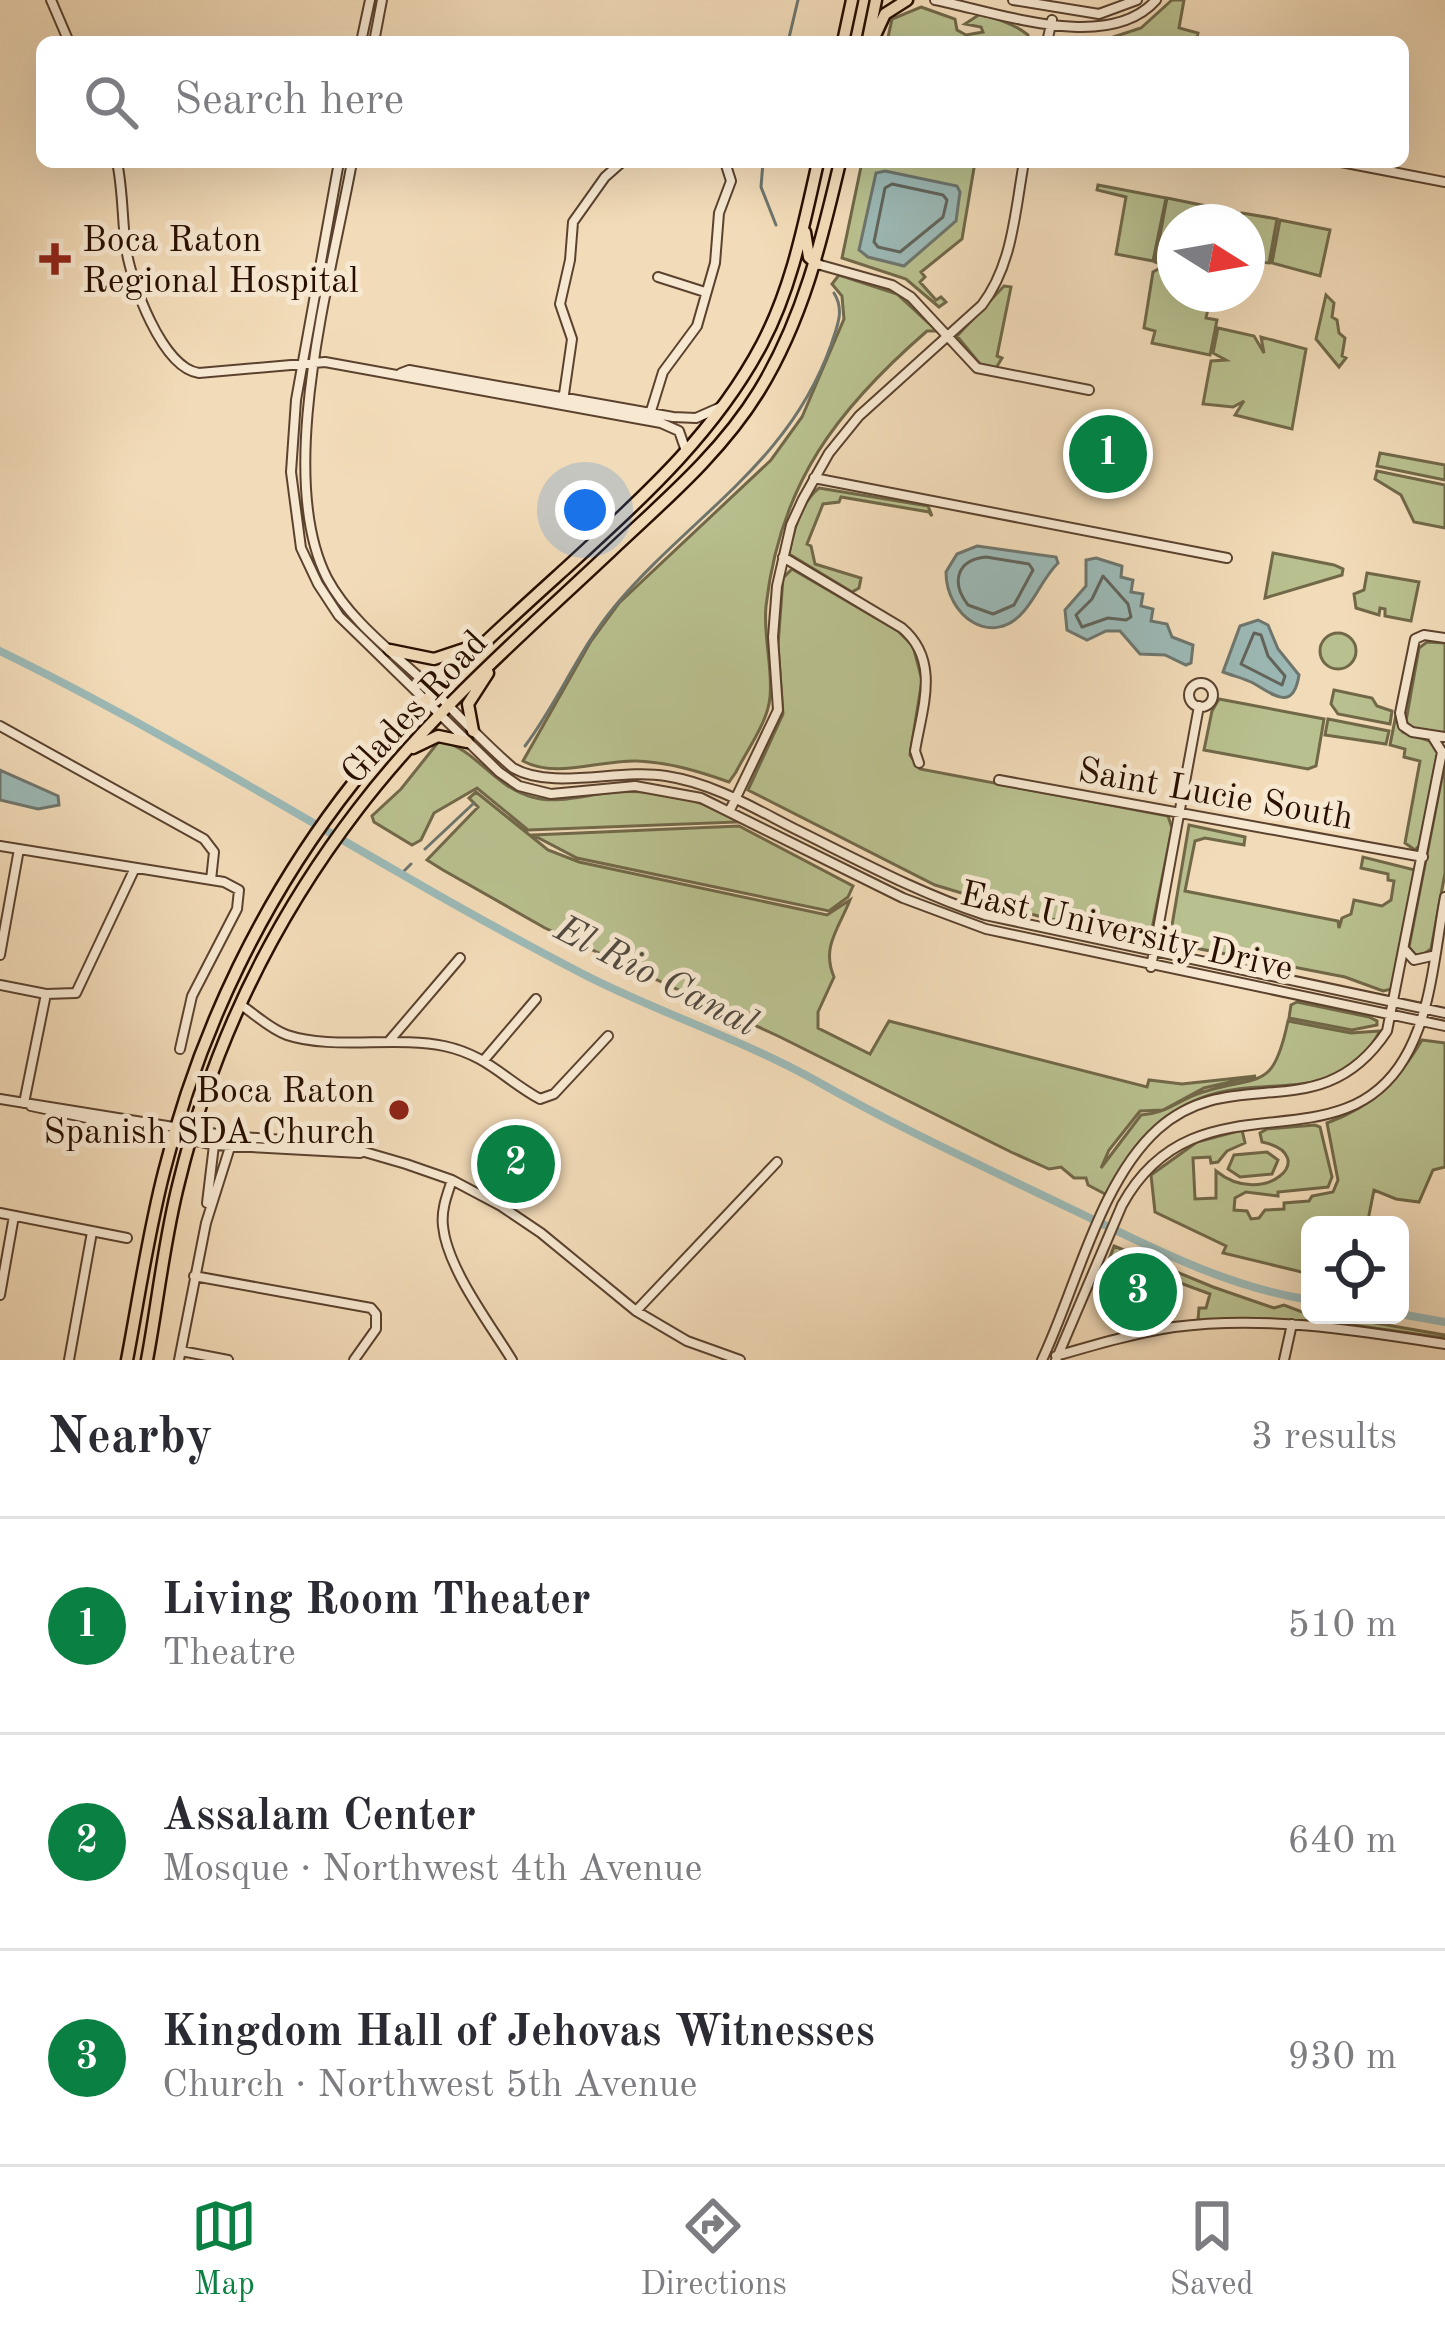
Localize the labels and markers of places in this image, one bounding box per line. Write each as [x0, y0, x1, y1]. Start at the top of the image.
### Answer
place label: Boca Raton Regional Hospital [82, 224, 359, 301]
marker: Boca Raton Regional Hospital [39, 243, 71, 275]
pin: 1 [1069, 409, 1147, 499]
place label: Boca Raton Spanish SDA Church [43, 1075, 375, 1152]
marker: Boca Raton Spanish SDA Church [386, 1097, 412, 1123]
pin: 2 [477, 1119, 555, 1209]
pin: 3 [1099, 1247, 1177, 1337]

